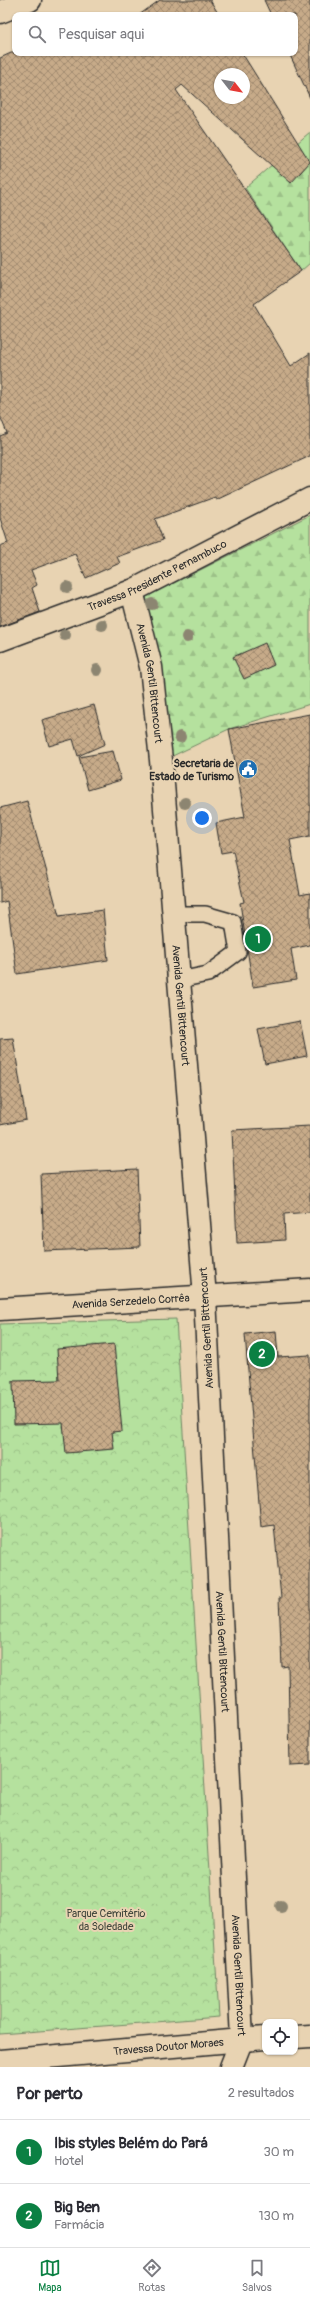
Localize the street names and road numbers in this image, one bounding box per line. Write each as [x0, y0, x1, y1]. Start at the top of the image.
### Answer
street label: Travessa Presidente Pernambuco [86, 537, 229, 614]
street label: Avenida Gentil Bittencourt [133, 622, 165, 744]
street label: Avenida Gentil Bittencourt [169, 944, 192, 1067]
street label: Avenida Gentil Bittencourt [197, 1266, 216, 1389]
street label: Avenida Serzedelo Corrêa [71, 1291, 190, 1312]
street label: Avenida Gentil Bittencourt [213, 1590, 232, 1713]
street label: Avenida Gentil Bittencourt [229, 1914, 248, 2037]
street label: Travessa Doutor Moraes [113, 2036, 224, 2058]

